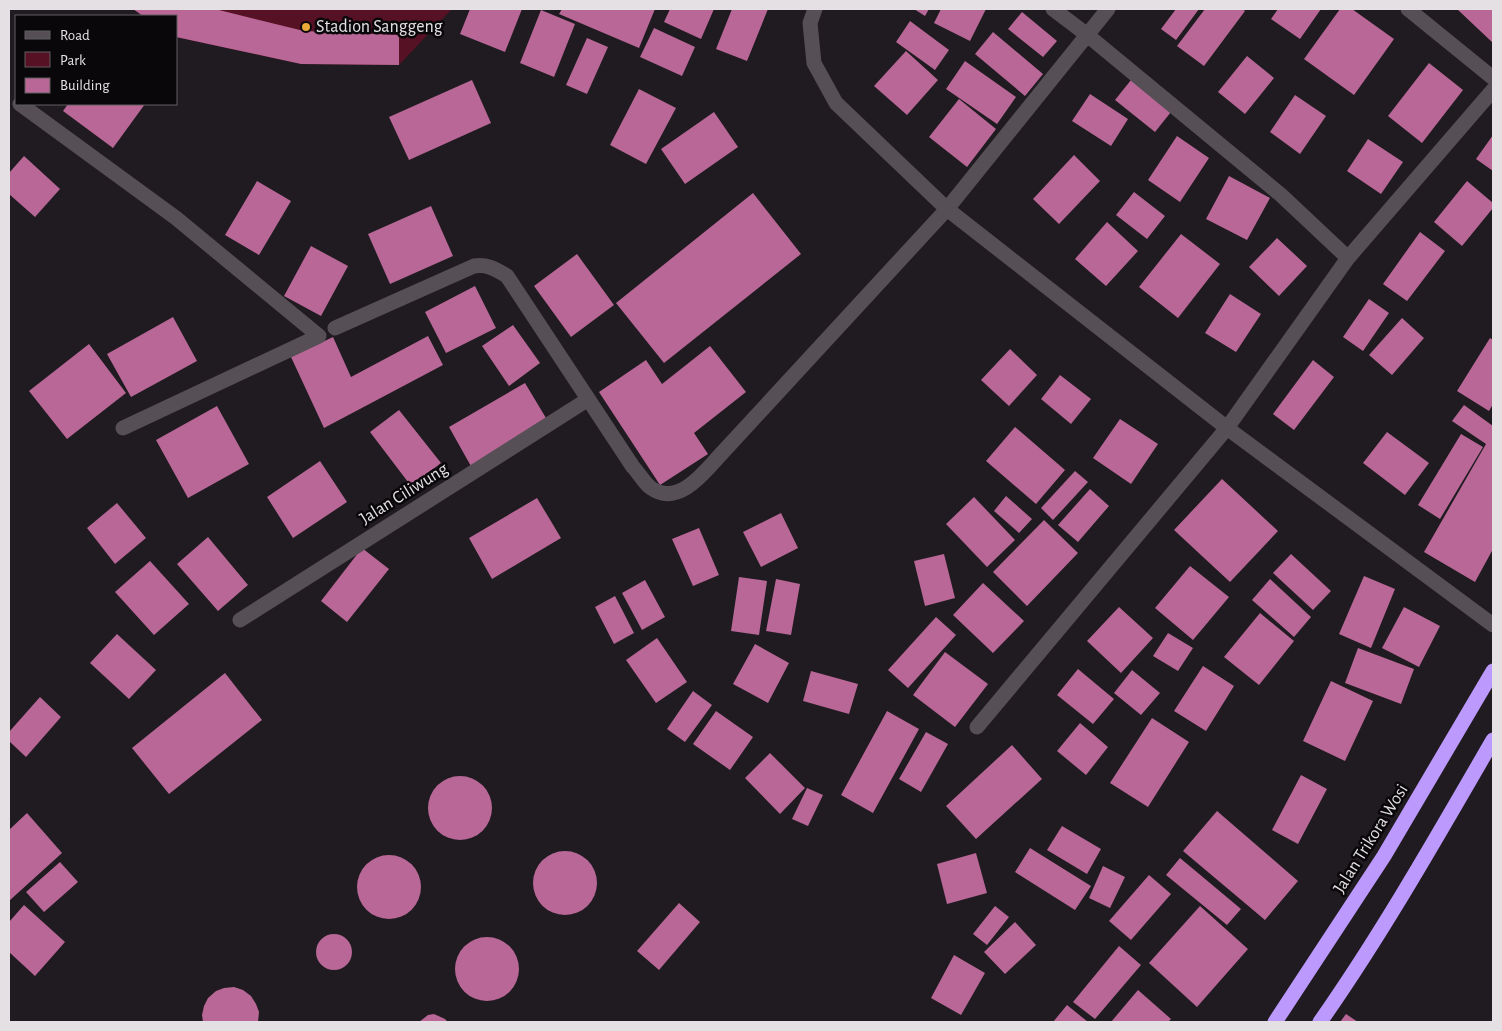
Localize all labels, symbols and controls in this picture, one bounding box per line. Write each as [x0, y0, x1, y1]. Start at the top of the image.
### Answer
legend [15, 15, 178, 105]
place label: Stadion Sanggeng [316, 18, 443, 36]
marker: Stadion Sanggeng [300, 21, 312, 33]
text: Road [60, 28, 90, 43]
text: Park [60, 53, 86, 68]
text: Building [60, 78, 110, 93]
street label: Jalan Ciliwung [357, 460, 451, 528]
street label: Jalan Trikora Wosi [1330, 781, 1412, 897]

